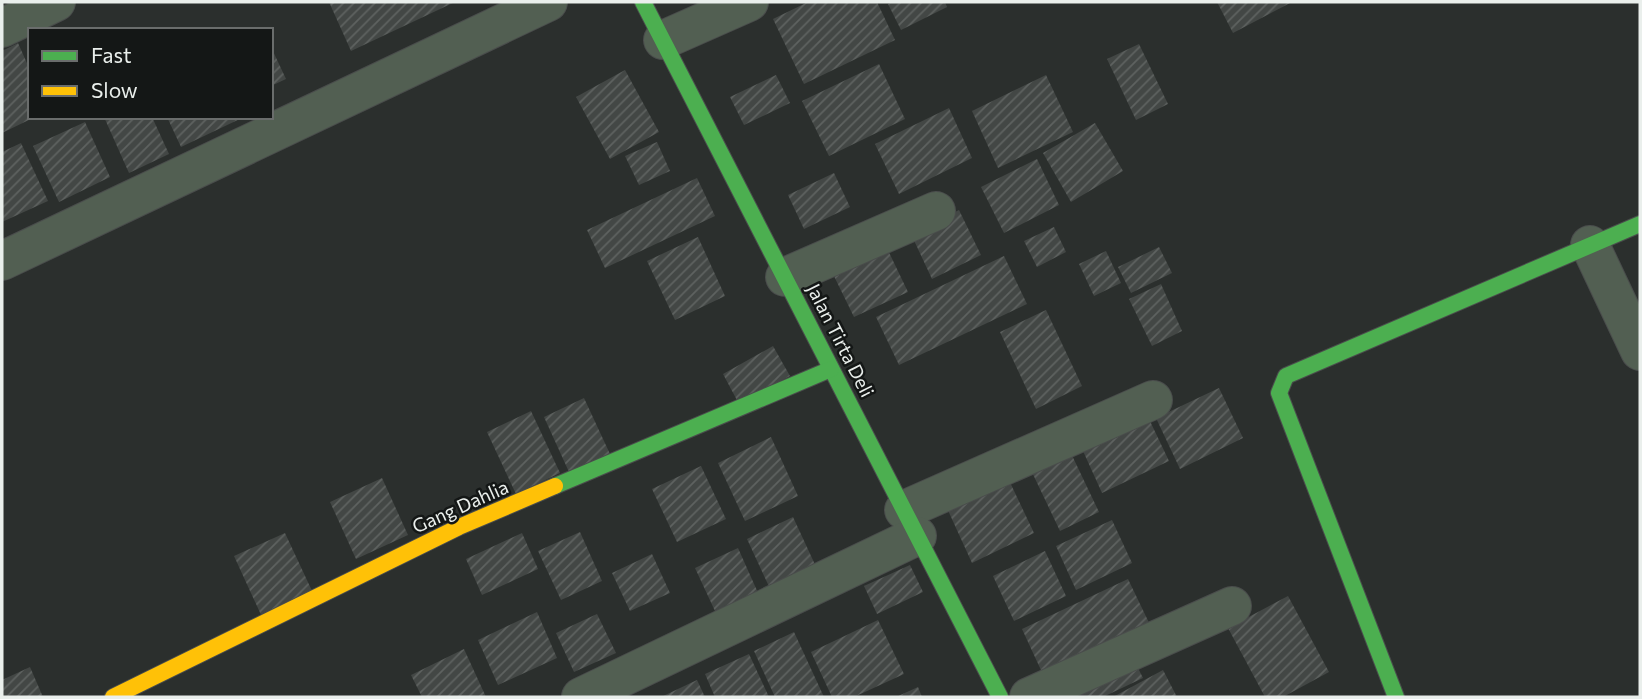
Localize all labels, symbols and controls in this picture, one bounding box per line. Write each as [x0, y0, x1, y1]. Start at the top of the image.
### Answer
legend [28, 28, 273, 119]
text: Fast [91, 42, 132, 67]
text: Slow [91, 77, 138, 102]
street label: Jalan Tirta Deli [802, 279, 880, 401]
street label: Gang Dahlia [408, 475, 512, 537]

